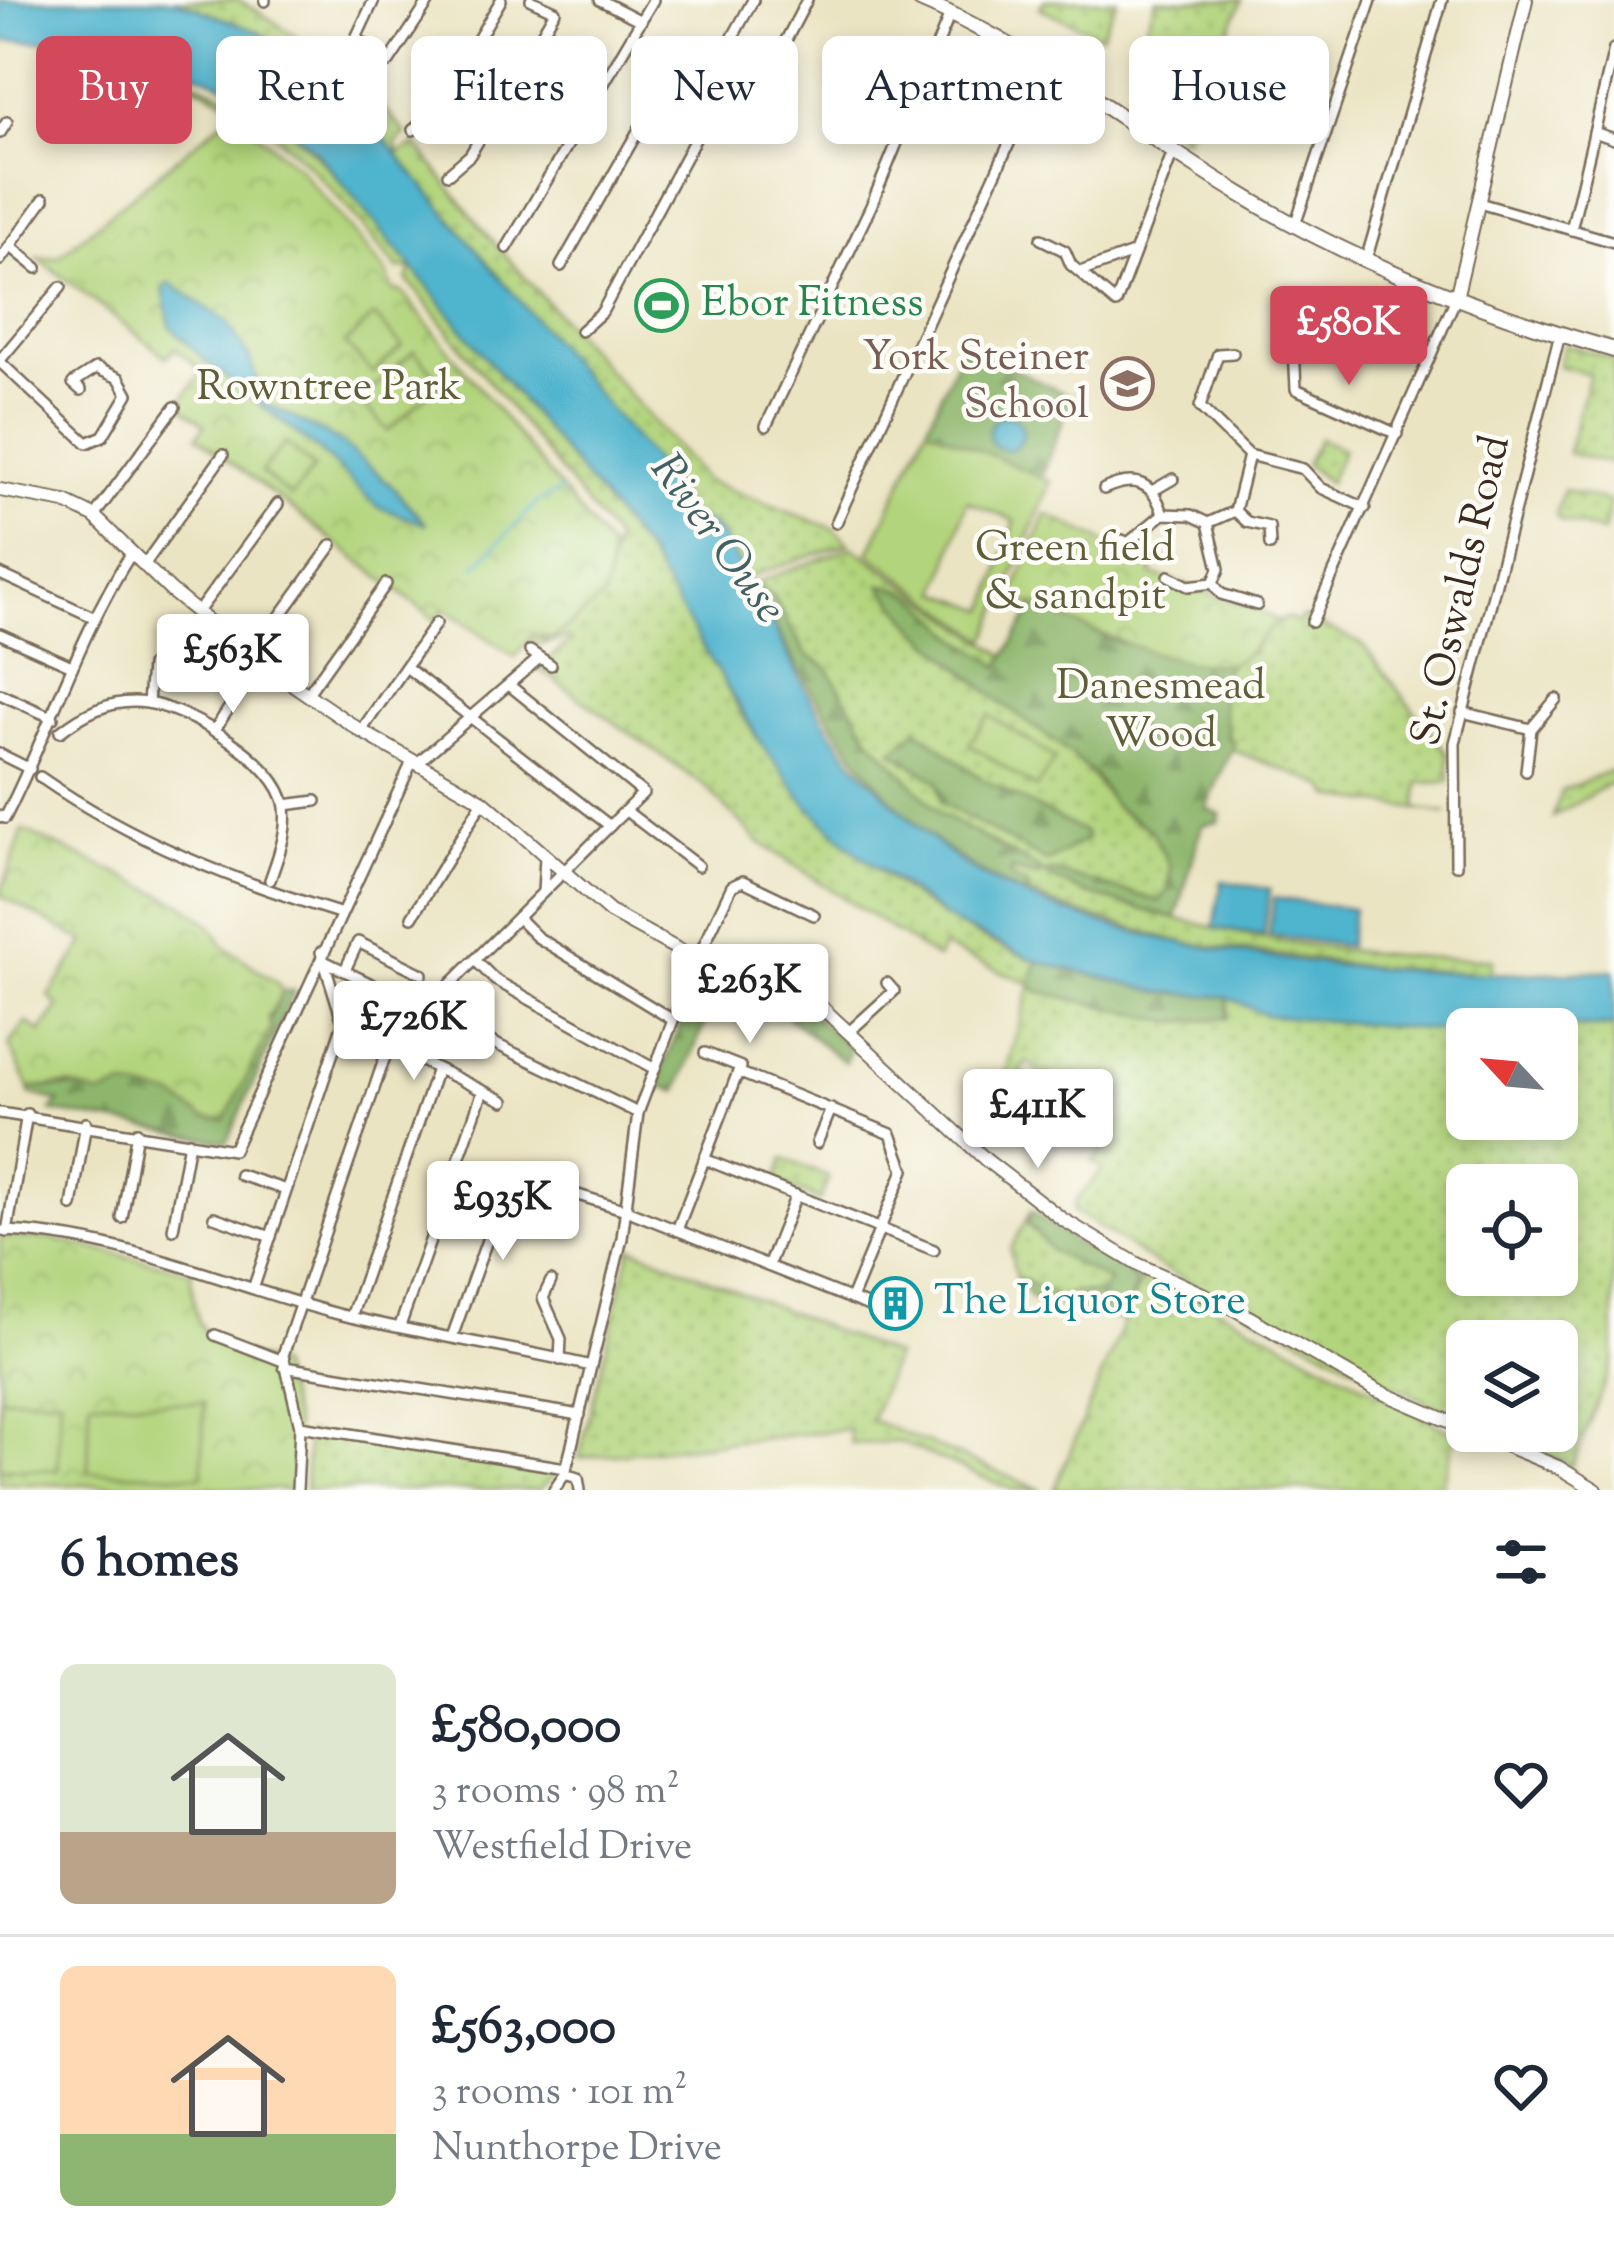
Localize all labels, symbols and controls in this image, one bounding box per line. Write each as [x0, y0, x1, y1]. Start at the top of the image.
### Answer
chip: Buy [36, 36, 192, 144]
chip: Rent [216, 36, 387, 144]
chip: Filters [411, 36, 607, 144]
chip: New [631, 36, 798, 144]
chip: Apartment [822, 36, 1105, 144]
chip: House [1129, 36, 1329, 144]
place label: Ebor Fitness [701, 275, 923, 335]
sports icon: Ebor Fitness [634, 277, 690, 333]
pin: £580K [1265, 286, 1433, 388]
text: £580K [1297, 297, 1401, 353]
place label: York Steiner School [862, 329, 1089, 437]
school or university icon: York Steiner School [1100, 355, 1156, 411]
park label: Rowntree Park [196, 359, 462, 419]
street label: St. Oswalds Road [1398, 430, 1528, 752]
water label: River Ouse [632, 442, 800, 638]
park label: Green field & sandpit [975, 520, 1175, 628]
pin: £563K [149, 614, 317, 716]
text: £563K [184, 625, 282, 681]
park label: Danesmead Wood [1056, 658, 1266, 766]
pin: £263K [666, 944, 834, 1046]
text: £263K [698, 955, 802, 1011]
pin: £726K [330, 981, 498, 1083]
text: £726K [361, 992, 467, 1048]
north arrow [1446, 1008, 1578, 1140]
map controls [1446, 1008, 1578, 1452]
pin: £411K [954, 1069, 1122, 1171]
text: £411K [990, 1080, 1086, 1136]
pin: £935K [419, 1161, 587, 1263]
button: locate [1446, 1164, 1578, 1296]
text: £935K [454, 1172, 552, 1228]
place label: The Liquor Store [934, 1273, 1246, 1333]
building icon: The Liquor Store [867, 1275, 923, 1331]
button: layers [1446, 1320, 1578, 1452]
text: 6 homes [60, 1526, 239, 1599]
icon: filters [1488, 1529, 1554, 1595]
text: £580,000 [432, 1692, 621, 1765]
icon: home [156, 1712, 300, 1856]
icon: heart [1488, 1751, 1554, 1817]
text: 3 rooms · 98 m² [432, 1765, 680, 1821]
text: Westfield Drive [432, 1821, 692, 1877]
text: £563,000 [432, 1993, 616, 2066]
icon: home [156, 2014, 300, 2158]
icon: heart [1488, 2053, 1554, 2119]
text: 3 rooms · 101 m² [432, 2066, 687, 2122]
text: Nunthorpe Drive [432, 2122, 722, 2178]

